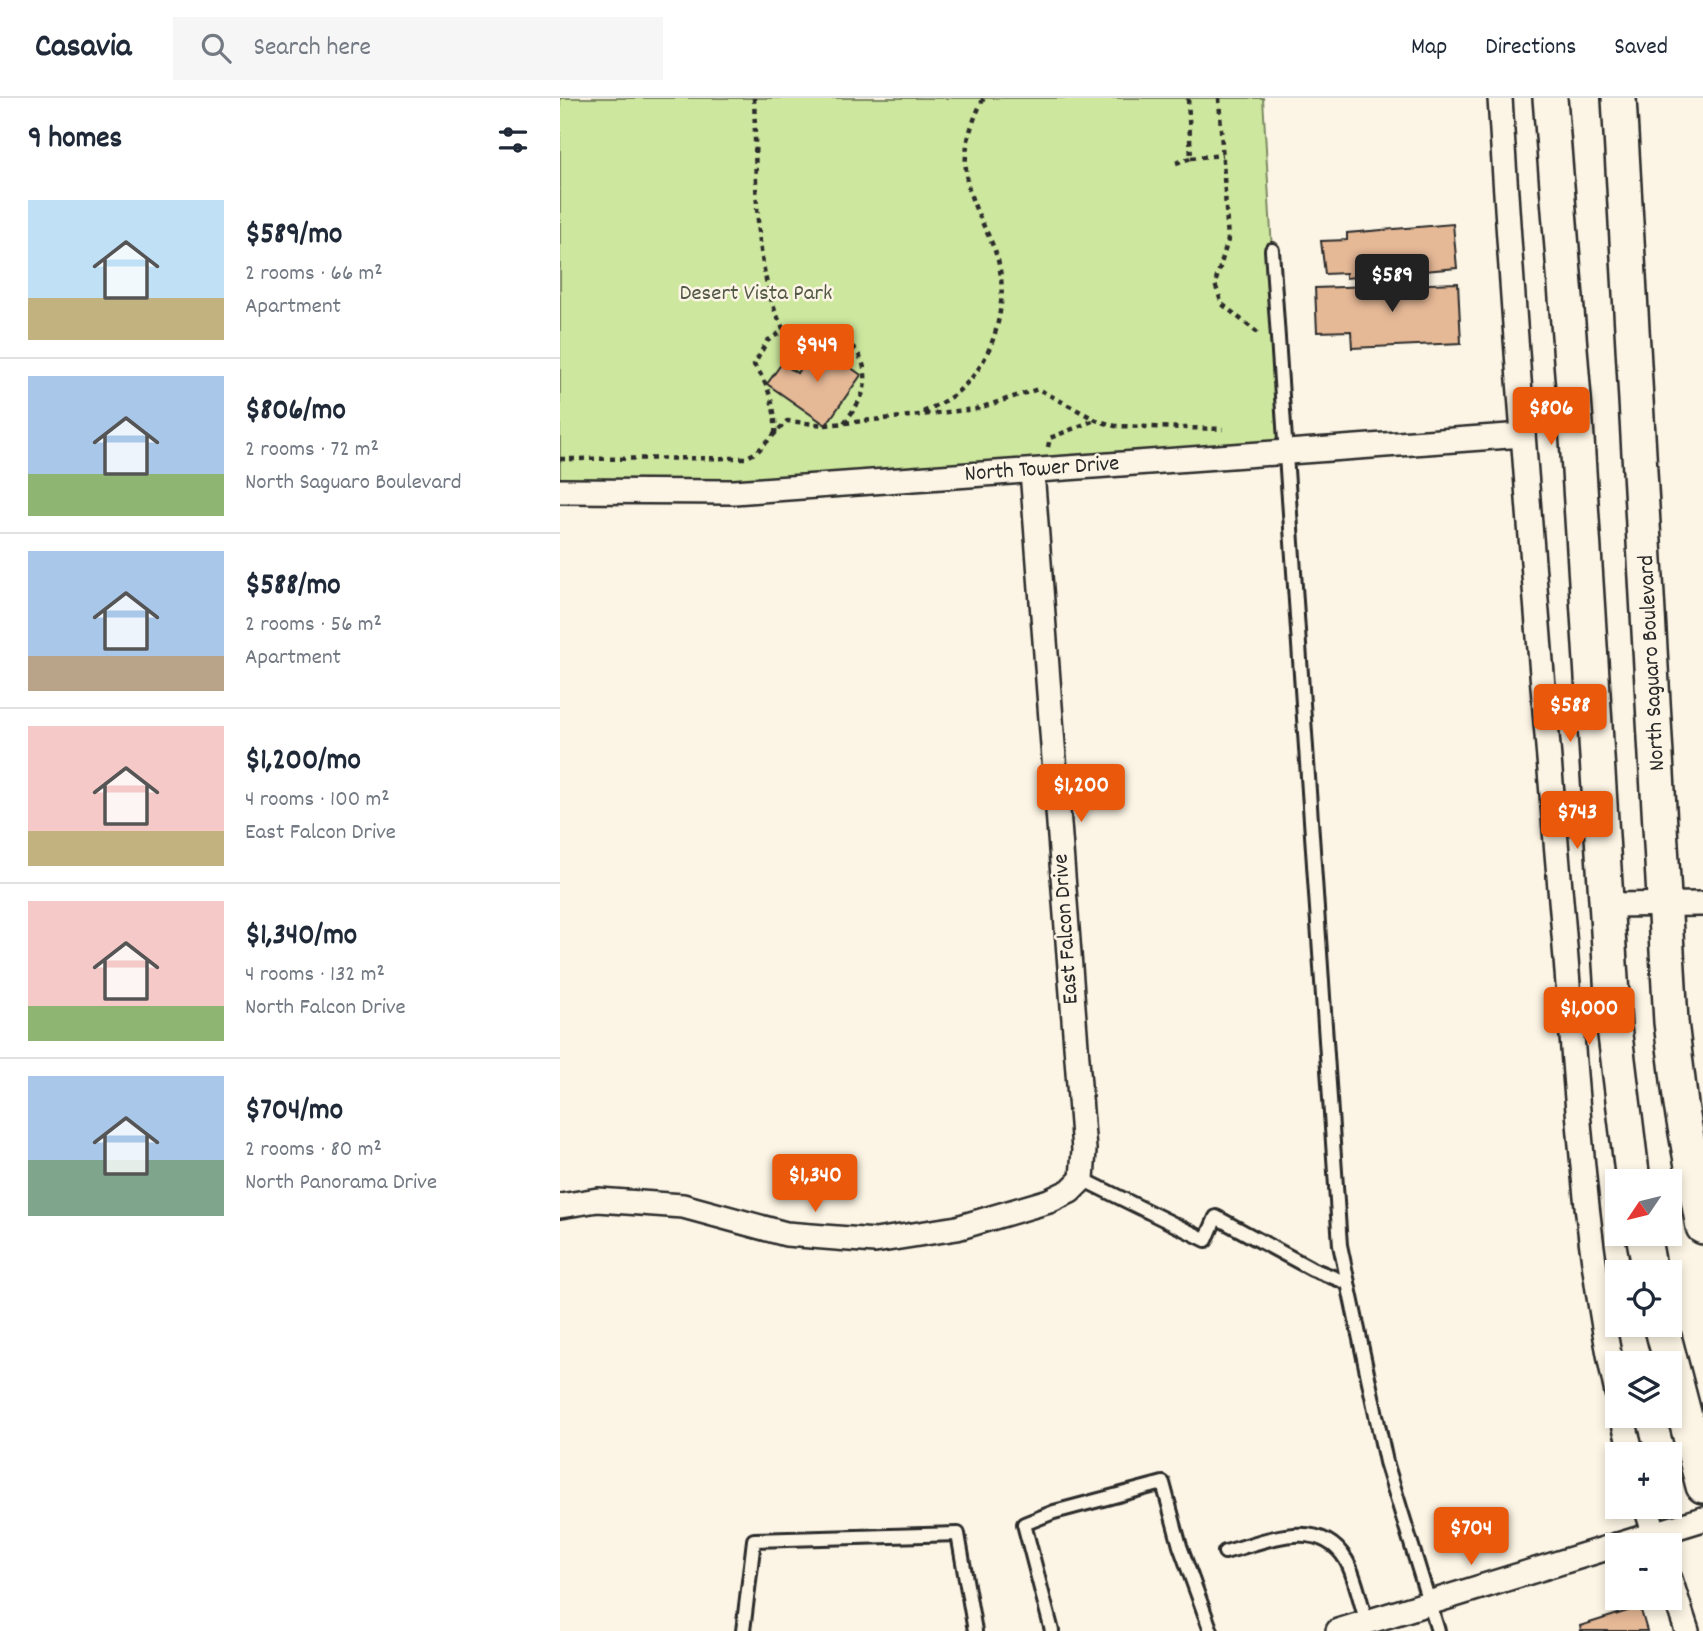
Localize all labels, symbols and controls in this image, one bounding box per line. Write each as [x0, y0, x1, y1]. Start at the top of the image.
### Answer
search box [173, 17, 663, 80]
text: Casavia [35, 25, 131, 72]
icon: search [197, 29, 235, 67]
text: Search here [253, 30, 371, 67]
text: Map [1411, 31, 1447, 65]
text: Directions [1485, 31, 1576, 65]
text: Saved [1614, 31, 1668, 65]
text: 9 homes [28, 119, 122, 162]
icon: filters [494, 121, 532, 159]
text: $589/mo [245, 215, 342, 258]
icon: home [84, 228, 168, 312]
pin: $589 [1351, 254, 1433, 314]
text: 2 rooms · 66 m² [245, 258, 383, 291]
text: $589 [1371, 260, 1413, 293]
park label: Desert Vista Park [680, 278, 832, 311]
text: Apartment [245, 291, 341, 324]
pin: $949 [776, 324, 858, 384]
text: $949 [796, 330, 838, 363]
pin: $806 [1510, 388, 1592, 447]
text: $806/mo [245, 391, 346, 434]
text: $806 [1529, 393, 1573, 426]
icon: home [84, 404, 168, 488]
text: 2 rooms · 72 m² [245, 434, 379, 467]
street label: North Tower Drive [964, 448, 1120, 492]
text: North Saguaro Boulevard [245, 467, 462, 500]
street label: North Saguaro Boulevard [1631, 554, 1675, 772]
text: $588/mo [245, 566, 341, 609]
icon: home [84, 579, 168, 663]
text: 2 rooms · 56 m² [245, 609, 382, 642]
text: Apartment [245, 642, 341, 675]
pin: $588 [1529, 684, 1611, 744]
text: $588 [1550, 690, 1590, 723]
text: $1,200/mo [245, 741, 361, 784]
icon: home [84, 754, 168, 838]
pin: $1,200 [1024, 764, 1138, 824]
text: $1,200 [1053, 770, 1109, 803]
text: 4 rooms · 100 m² [245, 784, 390, 817]
pin: $743 [1536, 792, 1618, 851]
text: $743 [1557, 797, 1597, 830]
text: East Falcon Drive [245, 817, 396, 850]
street label: East Falcon Drive [1045, 853, 1089, 1005]
text: $1,340/mo [245, 916, 357, 959]
icon: home [84, 929, 168, 1013]
text: 4 rooms · 132 m² [245, 959, 385, 992]
pin: $1,000 [1532, 988, 1646, 1047]
text: North Falcon Drive [245, 992, 406, 1025]
text: $1,000 [1560, 993, 1618, 1026]
text: $704/mo [245, 1091, 343, 1134]
icon: home [84, 1104, 168, 1188]
text: 2 rooms · 80 m² [245, 1134, 382, 1167]
pin: $1,340 [758, 1154, 872, 1214]
text: $1,340 [788, 1160, 842, 1193]
text: North Panorama Drive [245, 1167, 437, 1200]
north arrow [1605, 1169, 1682, 1246]
map controls [1605, 1169, 1682, 1610]
button: locate [1605, 1260, 1682, 1337]
button: layers [1605, 1351, 1682, 1428]
button: + [1605, 1442, 1682, 1519]
pin: $704 [1430, 1508, 1512, 1567]
text: $704 [1450, 1513, 1492, 1546]
button: − [1605, 1533, 1682, 1610]

